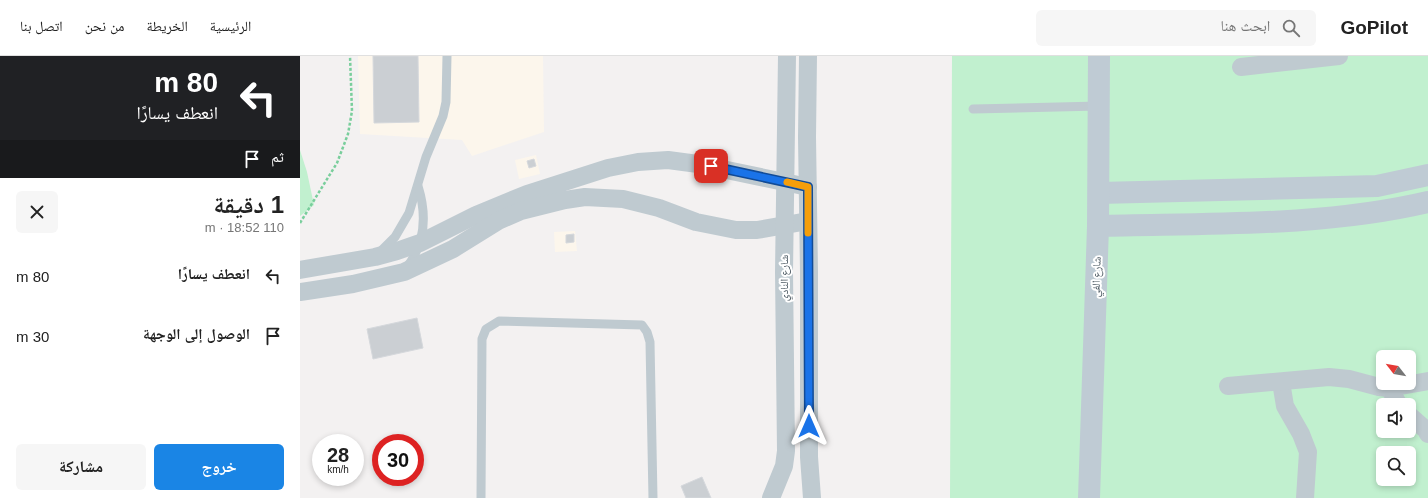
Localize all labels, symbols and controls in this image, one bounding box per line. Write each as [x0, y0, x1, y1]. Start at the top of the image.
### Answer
search box [1036, 10, 1316, 46]
text: ابحث هنا [1221, 17, 1270, 34]
icon: search [1280, 17, 1302, 39]
text: GoPilot [1340, 17, 1408, 38]
text: اتصل بنا [20, 18, 63, 34]
text: من نحن [85, 18, 125, 34]
text: الخريطة [147, 18, 188, 34]
text: الرئيسية [210, 18, 251, 34]
text: 80 m [154, 67, 218, 98]
icon: left [232, 72, 284, 124]
text: انعطف يسارًا [136, 103, 218, 123]
icon: arrive [241, 148, 263, 170]
text: ثم [271, 148, 284, 165]
pin [694, 149, 728, 183]
icon: arrive [700, 155, 722, 177]
button: close [16, 191, 58, 233]
text: 1 دقيقة [214, 191, 284, 218]
text: 110 m · 18:52 [205, 220, 284, 235]
street label: شارع النادي [778, 255, 793, 301]
street label: شارع الفي [1089, 256, 1105, 298]
text: انعطف يسارًا [178, 265, 250, 282]
icon: left [262, 265, 284, 287]
text: 80 m [16, 268, 49, 285]
text: الوصول إلى الوجهة [143, 325, 250, 342]
icon: arrive [262, 325, 284, 347]
text: 30 m [16, 328, 49, 345]
north arrow [1376, 350, 1416, 390]
map controls [1376, 350, 1416, 486]
button: sound [1376, 398, 1416, 438]
position arrow [788, 405, 830, 447]
speed limit sign: 30 [372, 434, 424, 486]
button: مشاركة [16, 444, 146, 490]
button: خروج [154, 444, 284, 490]
text: 28 [327, 444, 349, 466]
button: search [1376, 446, 1416, 486]
text: km/h [327, 464, 349, 475]

